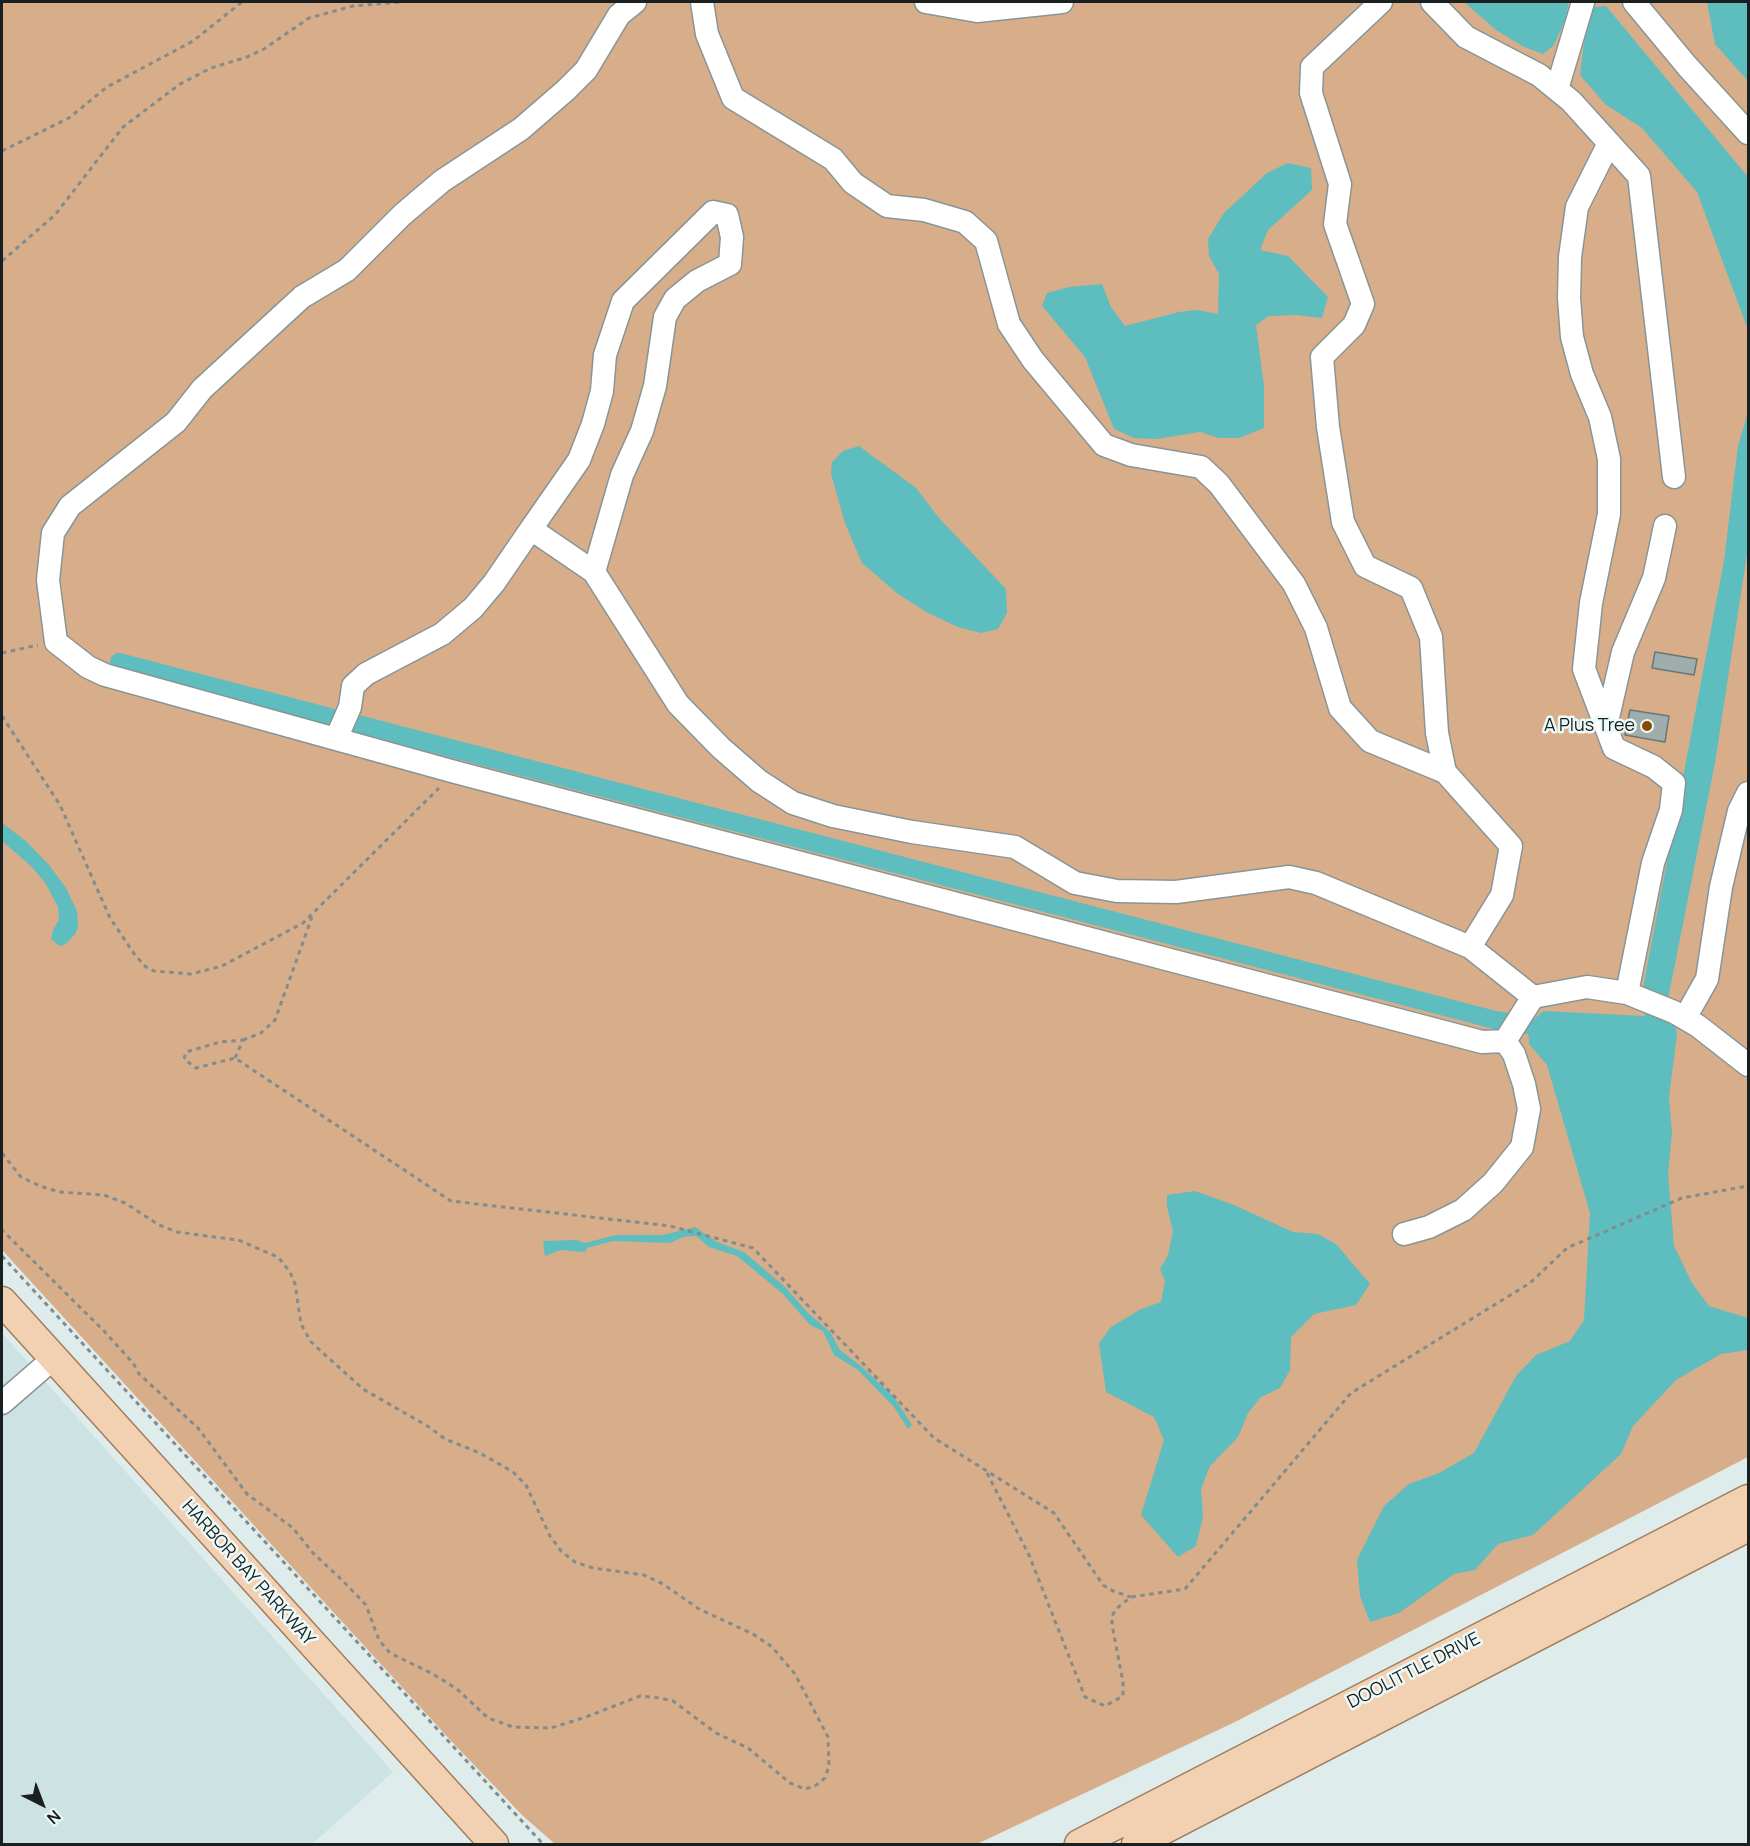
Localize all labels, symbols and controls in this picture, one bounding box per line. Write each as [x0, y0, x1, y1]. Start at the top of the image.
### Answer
place label: A Plus Tree [1544, 715, 1635, 737]
marker: A Plus Tree [1640, 719, 1654, 733]
street label: HARBOR BAY PARKWAY [177, 1496, 319, 1650]
street label: DOOLITTLE DRIVE [1344, 1628, 1484, 1714]
north arrow [12, 1774, 72, 1834]
text: N [42, 1805, 66, 1829]

